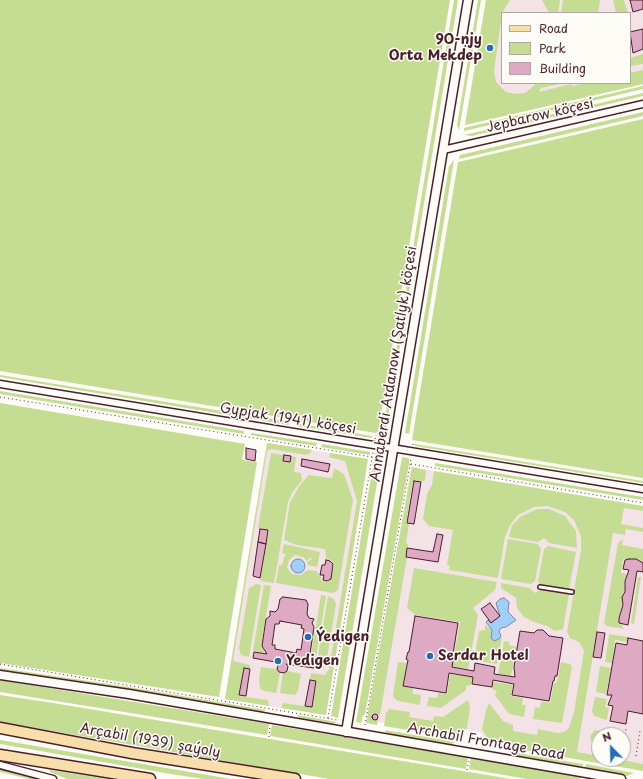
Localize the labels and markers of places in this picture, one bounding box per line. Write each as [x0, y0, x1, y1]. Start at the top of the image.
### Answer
place label: 90-njy Orta Mekdep [389, 32, 482, 64]
marker: 90-njy Orta Mekdep [485, 43, 495, 53]
place label: Ýedigen [316, 629, 369, 645]
marker: Ýedigen [303, 632, 313, 642]
place label: Serdar Hotel [438, 648, 529, 664]
marker: Serdar Hotel [425, 651, 435, 661]
place label: Yedigen [286, 653, 339, 669]
marker: Yedigen [273, 656, 283, 666]

